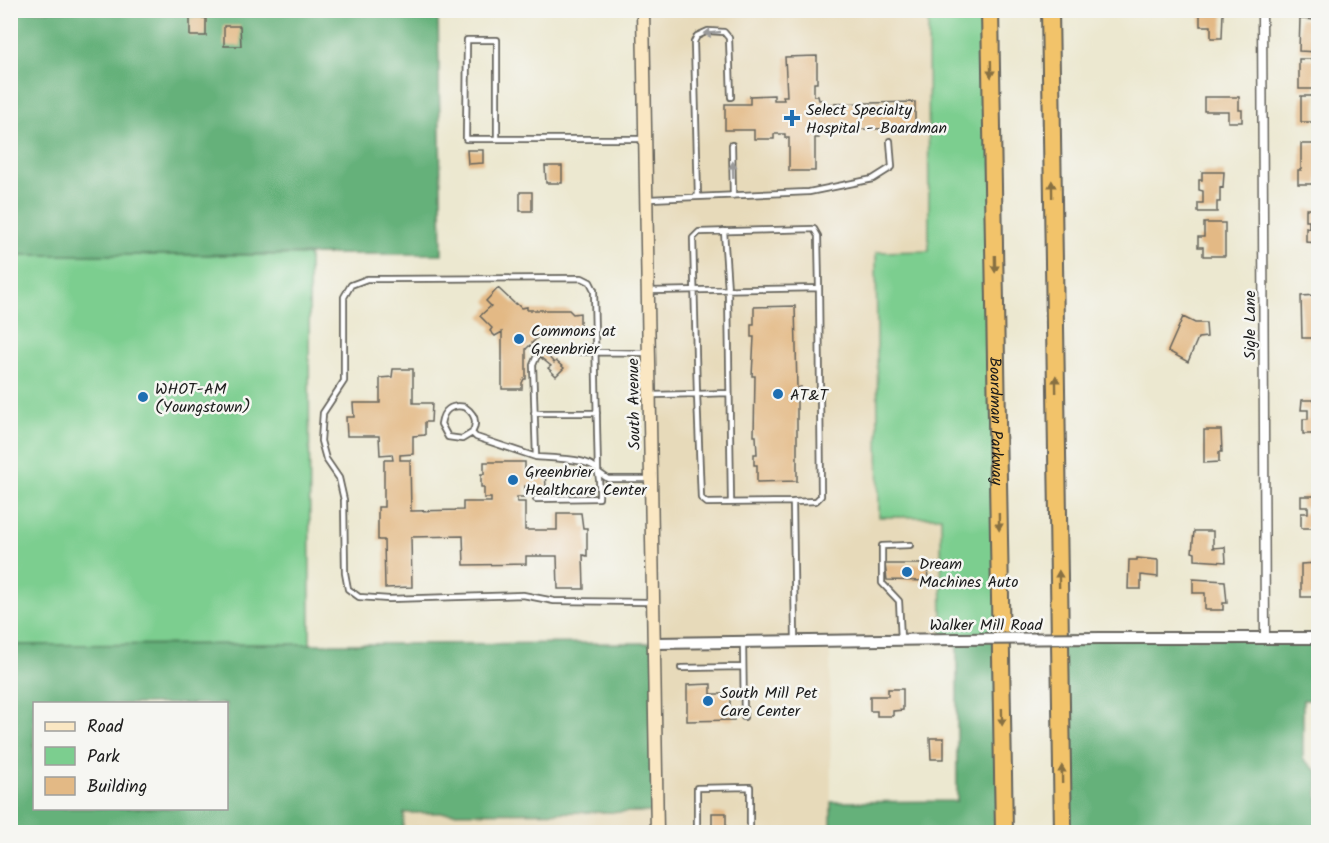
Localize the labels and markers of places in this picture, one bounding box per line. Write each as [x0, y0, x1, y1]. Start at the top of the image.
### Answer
place label: Select Specialty Hospital - Boardman [806, 98, 947, 141]
marker: Select Specialty Hospital - Boardman [783, 109, 801, 127]
place label: Commons at Greenbrier [531, 319, 617, 362]
marker: Commons at Greenbrier [512, 332, 526, 346]
place label: WHOT-AM (Youngstown) [155, 377, 251, 420]
place label: AT&T [790, 383, 830, 408]
marker: AT&T [771, 387, 785, 401]
marker: WHOT-AM (Youngstown) [136, 390, 150, 404]
place label: Greenbrier Healthcare Center [525, 460, 648, 503]
marker: Greenbrier Healthcare Center [506, 473, 520, 487]
place label: Dream Machines Auto [919, 552, 1018, 595]
marker: Dream Machines Auto [900, 565, 914, 579]
place label: South Mill Pet Care Center [720, 681, 818, 724]
marker: South Mill Pet Care Center [701, 694, 715, 708]

